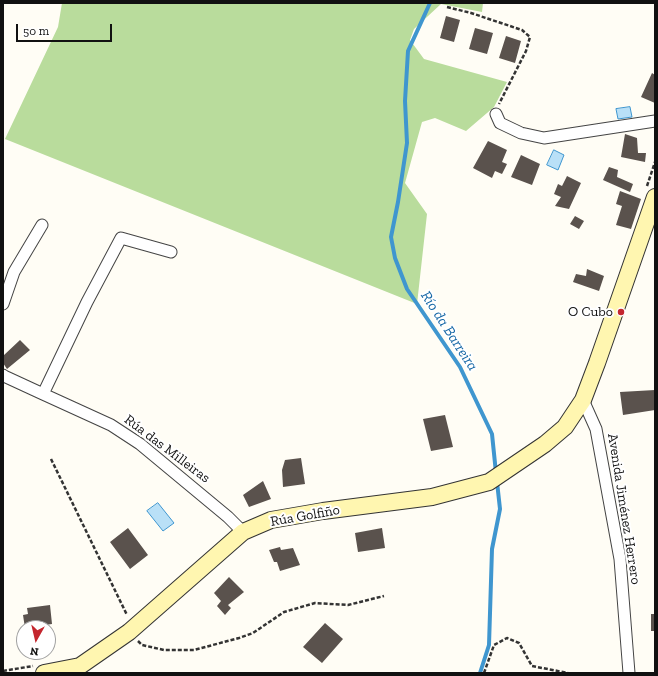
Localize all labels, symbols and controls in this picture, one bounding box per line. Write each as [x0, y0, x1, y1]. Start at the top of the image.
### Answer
scale bar [18, 16, 114, 42]
text: 50 m [23, 24, 49, 38]
water label: Río da Barreira [417, 288, 481, 374]
place label: O Cubo [568, 304, 613, 320]
marker: O Cubo [616, 307, 626, 317]
street label: Rúa das Milleiras [121, 411, 213, 487]
street label: Avenida Jiménez Herrero [604, 432, 644, 586]
street label: Rúa Golfiño [269, 502, 341, 530]
north arrow [16, 620, 56, 660]
text: N [29, 644, 39, 658]

